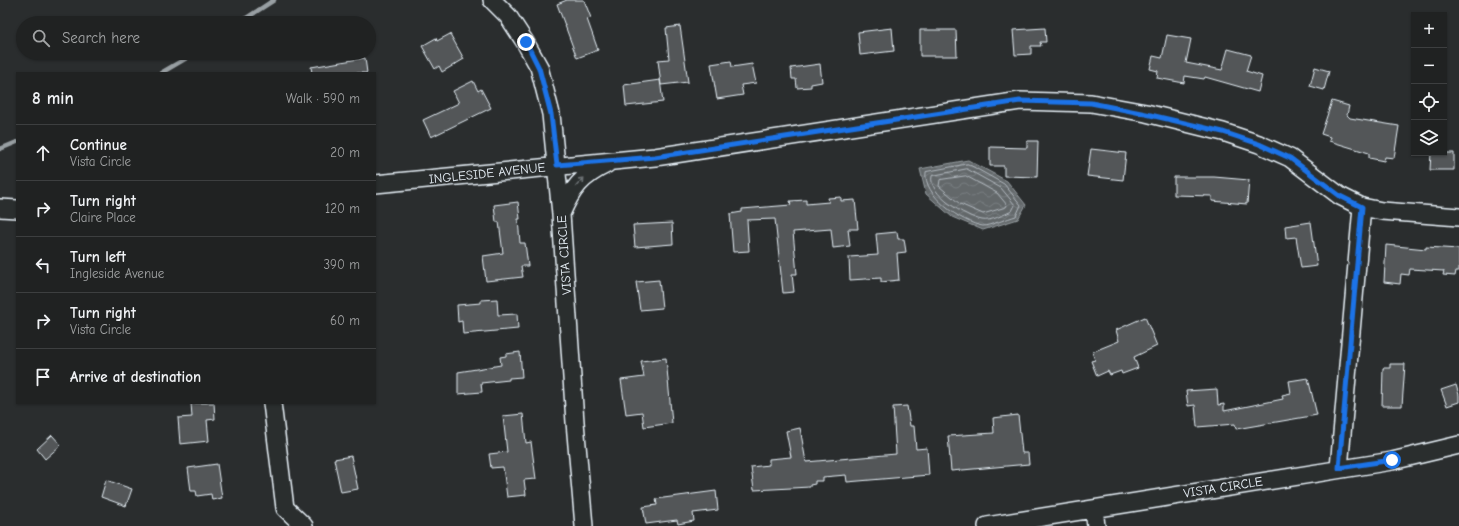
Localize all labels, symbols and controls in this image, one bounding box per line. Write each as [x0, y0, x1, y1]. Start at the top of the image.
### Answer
map controls [1411, 12, 1447, 156]
button: + [1411, 12, 1447, 48]
search box [16, 16, 376, 60]
icon: search [30, 27, 52, 49]
text: Search here [62, 29, 140, 47]
route end [517, 33, 535, 51]
button: − [1411, 48, 1447, 84]
button: locate [1411, 84, 1447, 120]
text: 8 min [32, 89, 74, 108]
text: Walk · 590 m [286, 91, 360, 106]
button: layers [1411, 120, 1447, 156]
text: Continue [70, 136, 127, 154]
icon: ahead [32, 142, 54, 164]
text: 20 m [330, 145, 360, 160]
text: Vista Circle [70, 154, 131, 169]
street label: INGLESIDE AVENUE [428, 159, 546, 187]
one-way arrow [576, 177, 585, 188]
text: Turn right [70, 192, 136, 210]
icon: right [32, 198, 54, 220]
text: 120 m [325, 201, 360, 216]
text: Claire Place [70, 210, 136, 225]
street label: VISTA CIRCLE [554, 214, 574, 295]
text: Turn left [70, 248, 126, 266]
icon: left [32, 254, 54, 276]
text: 390 m [324, 257, 360, 272]
text: Ingleside Avenue [70, 266, 164, 281]
text: Turn right [70, 304, 136, 322]
icon: right [32, 310, 54, 332]
text: 60 m [330, 313, 360, 328]
text: Vista Circle [70, 322, 131, 337]
icon: arrive [32, 366, 54, 388]
text: Arrive at destination [70, 368, 201, 386]
route start [1383, 451, 1401, 469]
street label: VISTA CIRCLE [1182, 473, 1264, 501]

